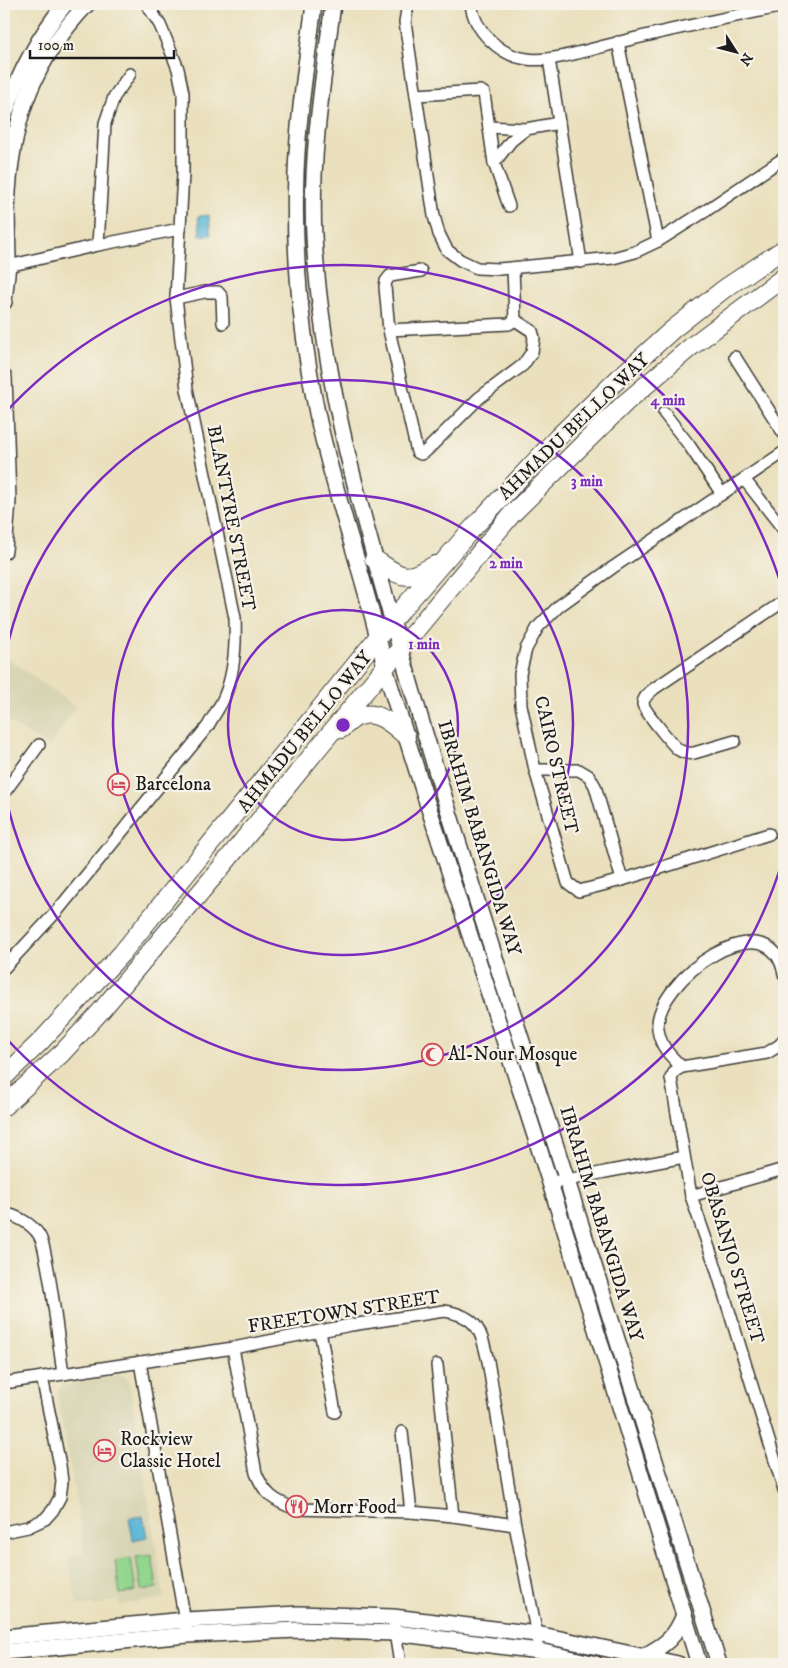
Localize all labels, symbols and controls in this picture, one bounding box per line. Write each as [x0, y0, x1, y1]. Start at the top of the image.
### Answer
scale bar [30, 28, 174, 60]
north arrow [710, 28, 760, 78]
text: 100 m [38, 36, 74, 55]
text: N [735, 49, 756, 69]
street label: AHMADU BELLO WAY [494, 348, 655, 505]
text: 4 min [650, 391, 686, 410]
street label: BLANTYRE STREET [202, 423, 260, 613]
text: 3 min [571, 472, 603, 491]
text: 2 min [489, 554, 523, 573]
text: 1 min [408, 635, 440, 654]
street label: AHMADU BELLO WAY [233, 646, 378, 817]
street label: CAIRO STREET [529, 694, 583, 837]
centre of rings [334, 716, 352, 734]
street label: IBRAHIM BABANGIDA WAY [432, 717, 526, 960]
hotel icon: Barcelona [107, 772, 131, 796]
place label: Barcelona [135, 773, 211, 796]
mosque icon: Al-Nour Mosque [420, 1042, 444, 1066]
place label: Al-Nour Mosque [448, 1043, 578, 1067]
street label: IBRAHIM BABANGIDA WAY [554, 1103, 648, 1346]
street label: OBASANJO STREET [695, 1169, 769, 1347]
street label: FREETOWN STREET [246, 1285, 442, 1339]
place label: Rockview Classic Hotel [120, 1428, 221, 1473]
hotel icon: Rockview Classic Hotel [92, 1438, 116, 1462]
restaurant icon: Morr Food [285, 1495, 309, 1519]
place label: Morr Food [313, 1496, 397, 1519]

